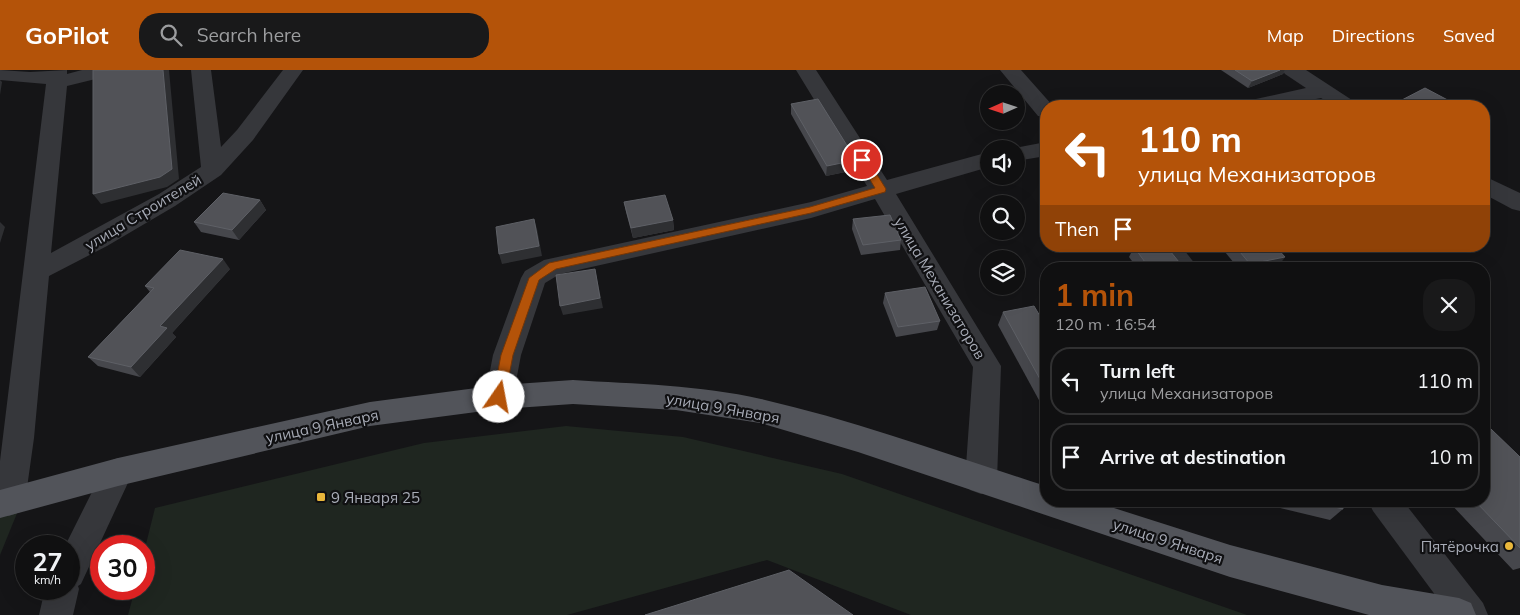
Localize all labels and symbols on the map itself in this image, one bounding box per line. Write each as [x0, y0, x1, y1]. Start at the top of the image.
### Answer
north arrow [980, 85, 1025, 130]
pin [841, 139, 883, 181]
street label: улица Строителей [81, 170, 205, 254]
street label: улица Механизаторов [890, 214, 990, 362]
position arrow [472, 370, 524, 422]
street label: улица 9 Января [665, 389, 781, 427]
street label: улица 9 Января [264, 405, 380, 447]
place label: 9 Января 25 [331, 488, 420, 507]
marker: 9 Января 25 [315, 491, 327, 503]
street label: улица 9 Января [1110, 514, 1226, 568]
speed limit sign: 30 [90, 535, 155, 600]
place label: Пятёрочка [1421, 537, 1499, 556]
marker: Пятёрочка [1503, 540, 1515, 552]

